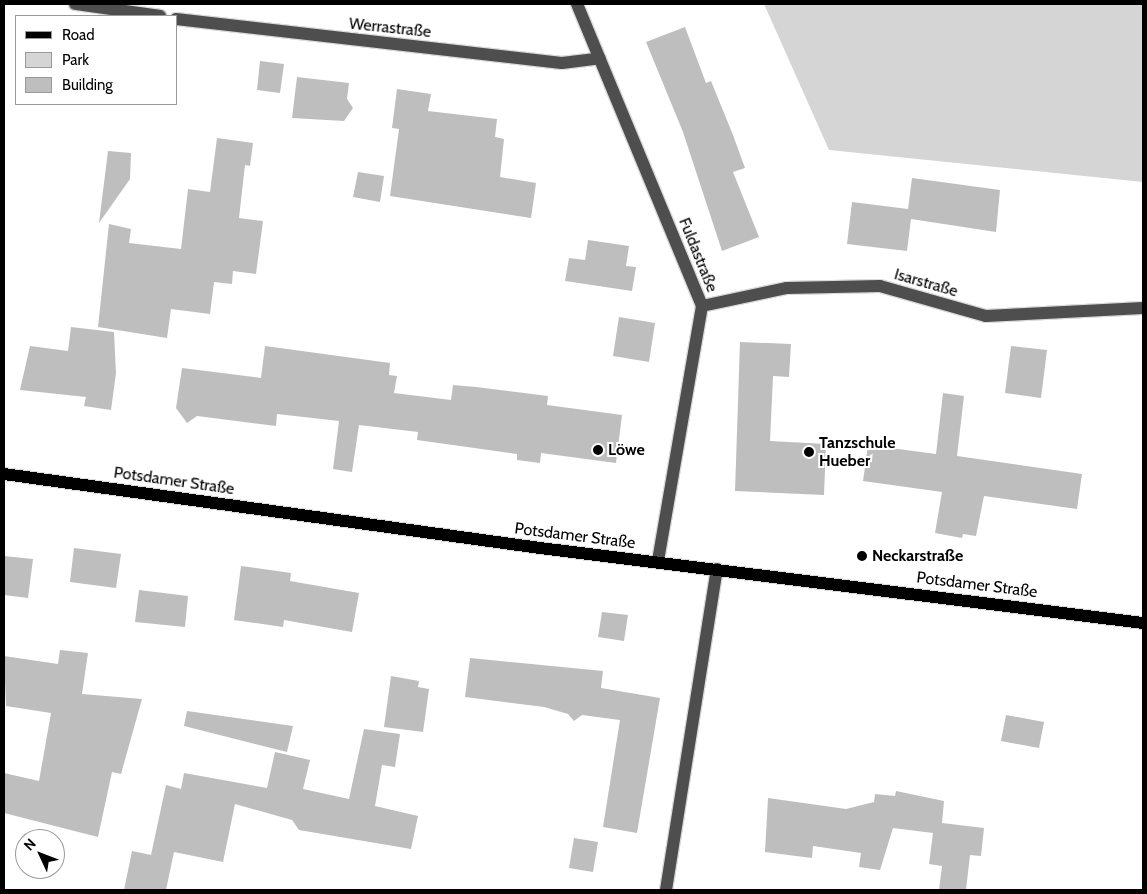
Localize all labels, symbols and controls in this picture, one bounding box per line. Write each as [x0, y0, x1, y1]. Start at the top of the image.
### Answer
street label: Werrastraße [348, 14, 432, 42]
legend [15, 15, 178, 105]
text: Road [62, 26, 95, 44]
text: Park [62, 51, 89, 69]
text: Building [62, 76, 113, 94]
street label: Fuldastraße [674, 215, 722, 295]
street label: Isarstraße [892, 265, 960, 301]
place label: Tanzschule Hueber [819, 433, 895, 471]
place label: Löwe [608, 440, 645, 460]
marker: Löwe [592, 444, 604, 456]
marker: Tanzschule Hueber [803, 446, 815, 458]
street label: Potsdamer Straße [112, 463, 236, 499]
street label: Potsdamer Straße [514, 519, 636, 553]
place label: Neckarstraße [872, 546, 963, 566]
marker: Neckarstraße [856, 550, 868, 562]
street label: Potsdamer Straße [916, 568, 1038, 602]
north arrow [15, 829, 65, 879]
text: N [20, 835, 40, 854]

